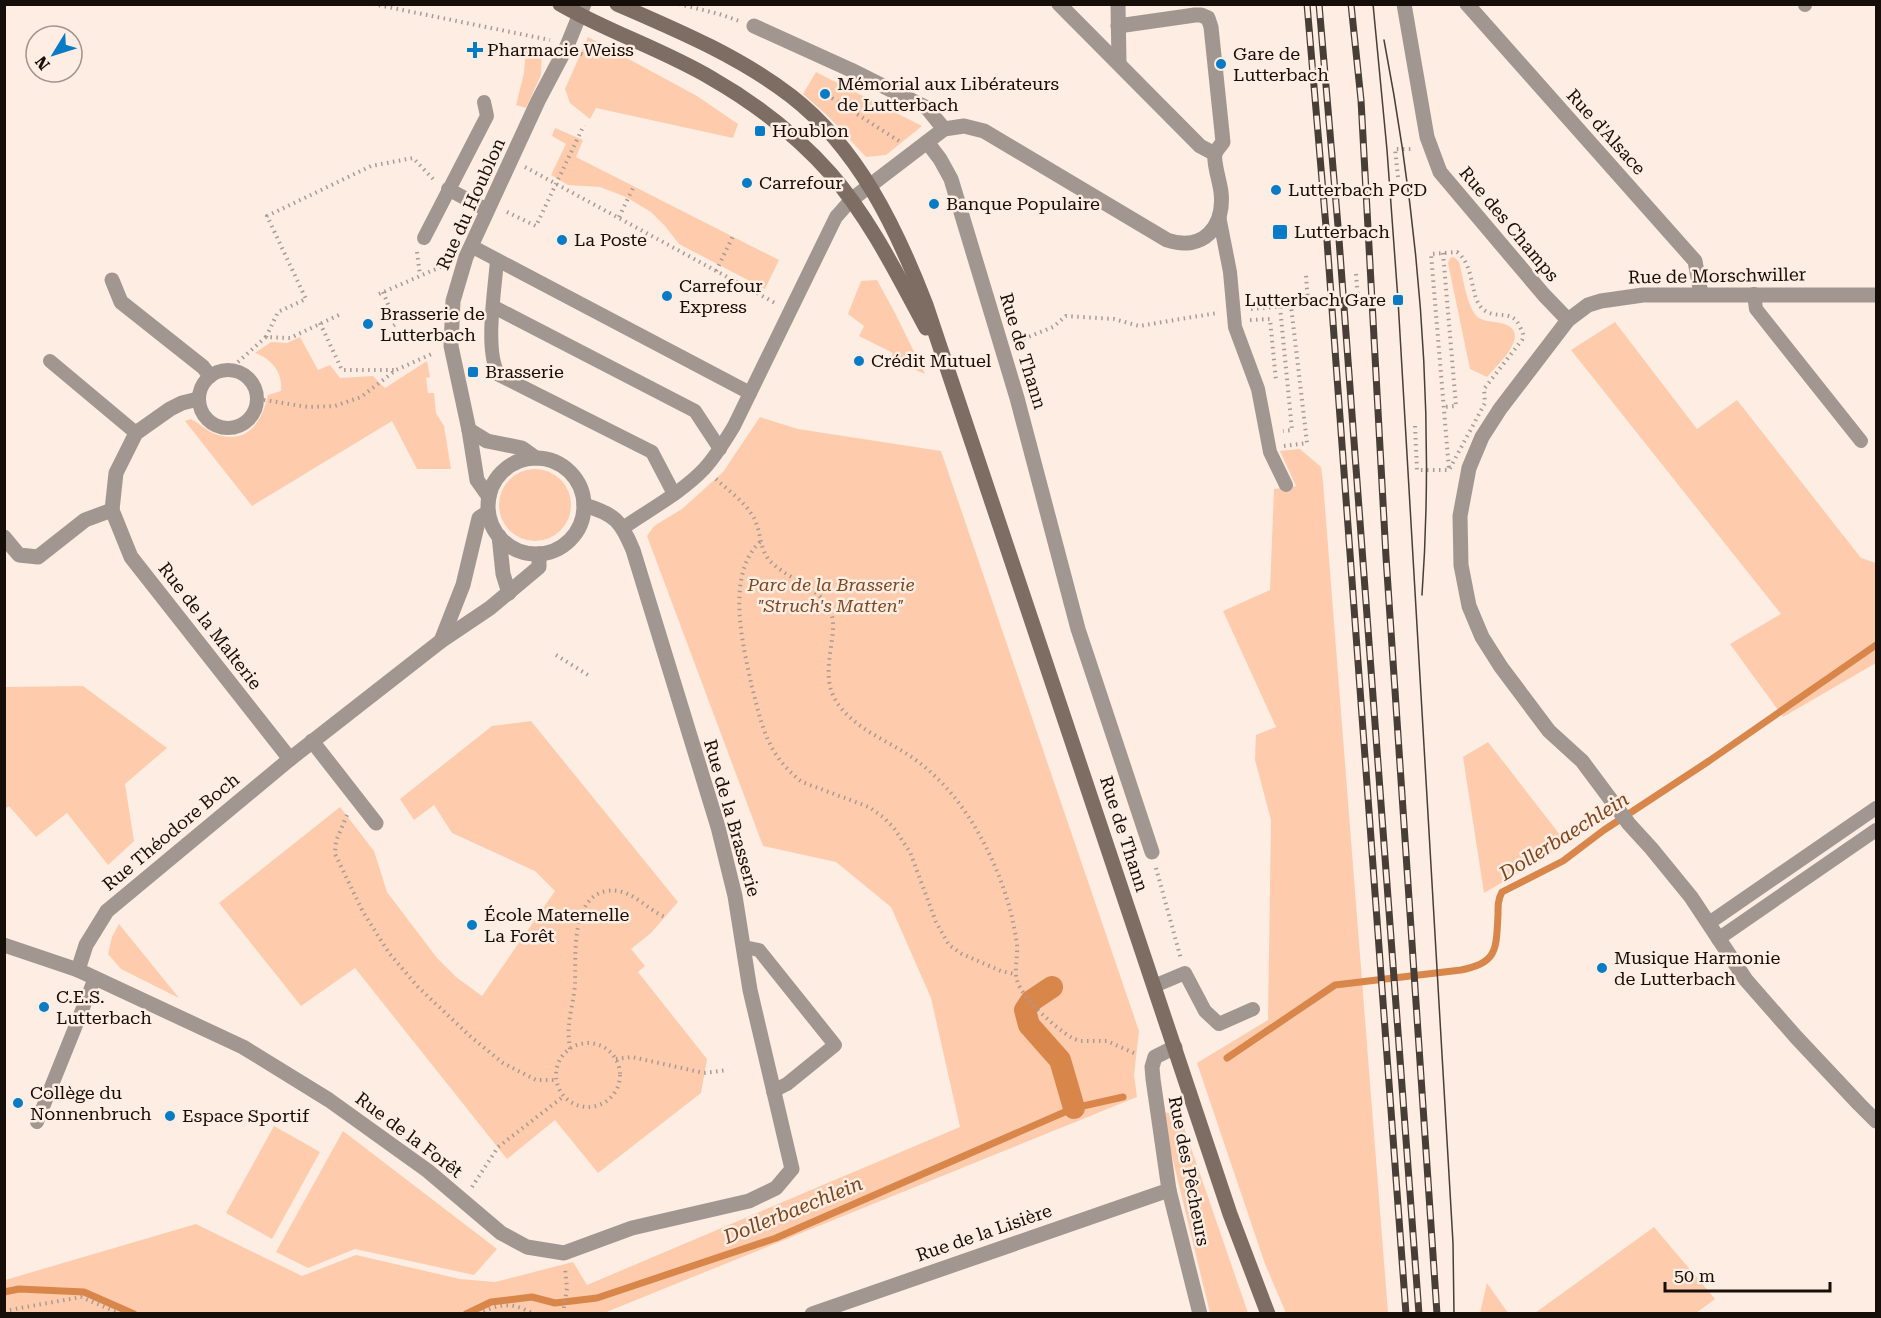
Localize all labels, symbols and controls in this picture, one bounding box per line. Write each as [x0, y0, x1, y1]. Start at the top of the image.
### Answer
north arrow [24, 24, 84, 84]
place label: Pharmacie Weiss [487, 39, 634, 60]
marker: Pharmacie Weiss [468, 43, 482, 57]
place label: Gare de Lutterbach [1233, 43, 1329, 85]
text: N [31, 52, 54, 74]
marker: Gare de Lutterbach [1214, 57, 1228, 71]
place label: Mémorial aux Libérateurs de Lutterbach [837, 73, 1059, 115]
street label: Rue d'Alsace [1562, 85, 1650, 179]
marker: Mémorial aux Libérateurs de Lutterbach [818, 87, 832, 101]
place label: Houblon [772, 120, 849, 141]
marker: Houblon [753, 124, 767, 138]
street label: Rue du Houblon [432, 134, 509, 273]
street label: Rue des Champs [1455, 162, 1564, 285]
place label: Carrefour [759, 172, 843, 193]
marker: Carrefour [740, 176, 754, 190]
place label: Lutterbach PCD [1288, 179, 1427, 200]
marker: Lutterbach PCD [1269, 183, 1283, 197]
place label: Banque Populaire [946, 193, 1100, 214]
marker: Banque Populaire [927, 197, 941, 211]
place label: Lutterbach [1294, 221, 1390, 242]
marker: Lutterbach [1271, 223, 1289, 241]
place label: La Poste [574, 229, 647, 250]
marker: La Poste [555, 233, 569, 247]
street label: Rue de Morschwiller [1628, 263, 1806, 288]
place label: Carrefour Express [679, 275, 763, 317]
marker: Carrefour Express [660, 289, 674, 303]
place label: Lutterbach Gare [1245, 289, 1386, 310]
street label: Rue de Thann [996, 290, 1051, 412]
marker: Lutterbach Gare [1391, 293, 1405, 307]
place label: Brasserie de Lutterbach [380, 303, 485, 345]
marker: Brasserie de Lutterbach [361, 317, 375, 331]
place label: Crédit Mutuel [871, 350, 992, 371]
marker: Crédit Mutuel [852, 354, 866, 368]
place label: Brasserie [485, 361, 564, 382]
marker: Brasserie [466, 365, 480, 379]
street label: Rue de la Malterie [154, 558, 267, 693]
park label: Parc de la Brasserie "Struch's Matten" [746, 574, 915, 616]
street label: Rue de la Brasserie [700, 737, 765, 899]
street label: Rue Théodore Boch [98, 768, 243, 895]
street label: Rue de Thann [1096, 773, 1153, 895]
water label: Dollerbaechlein [1494, 787, 1633, 886]
place label: École Maternelle La Forêt [484, 904, 630, 946]
marker: École Maternelle La Forêt [465, 918, 479, 932]
place label: Musique Harmonie de Lutterbach [1614, 947, 1780, 989]
marker: Musique Harmonie de Lutterbach [1595, 961, 1609, 975]
place label: C.E.S. Lutterbach [56, 986, 152, 1028]
marker: C.E.S. Lutterbach [37, 1000, 51, 1014]
place label: Collège du Nonnenbruch [30, 1082, 152, 1124]
street label: Rue de la Forêt [352, 1088, 467, 1182]
street label: Rue des Pêcheurs [1165, 1094, 1214, 1248]
marker: Collège du Nonnenbruch [11, 1096, 25, 1110]
place label: Espace Sportif [182, 1105, 310, 1126]
marker: Espace Sportif [163, 1109, 177, 1123]
water label: Dollerbaechlein [719, 1171, 866, 1249]
street label: Rue de la Lisière [913, 1199, 1054, 1266]
scale bar [1665, 1255, 1830, 1293]
text: 50 m [1674, 1265, 1715, 1286]

